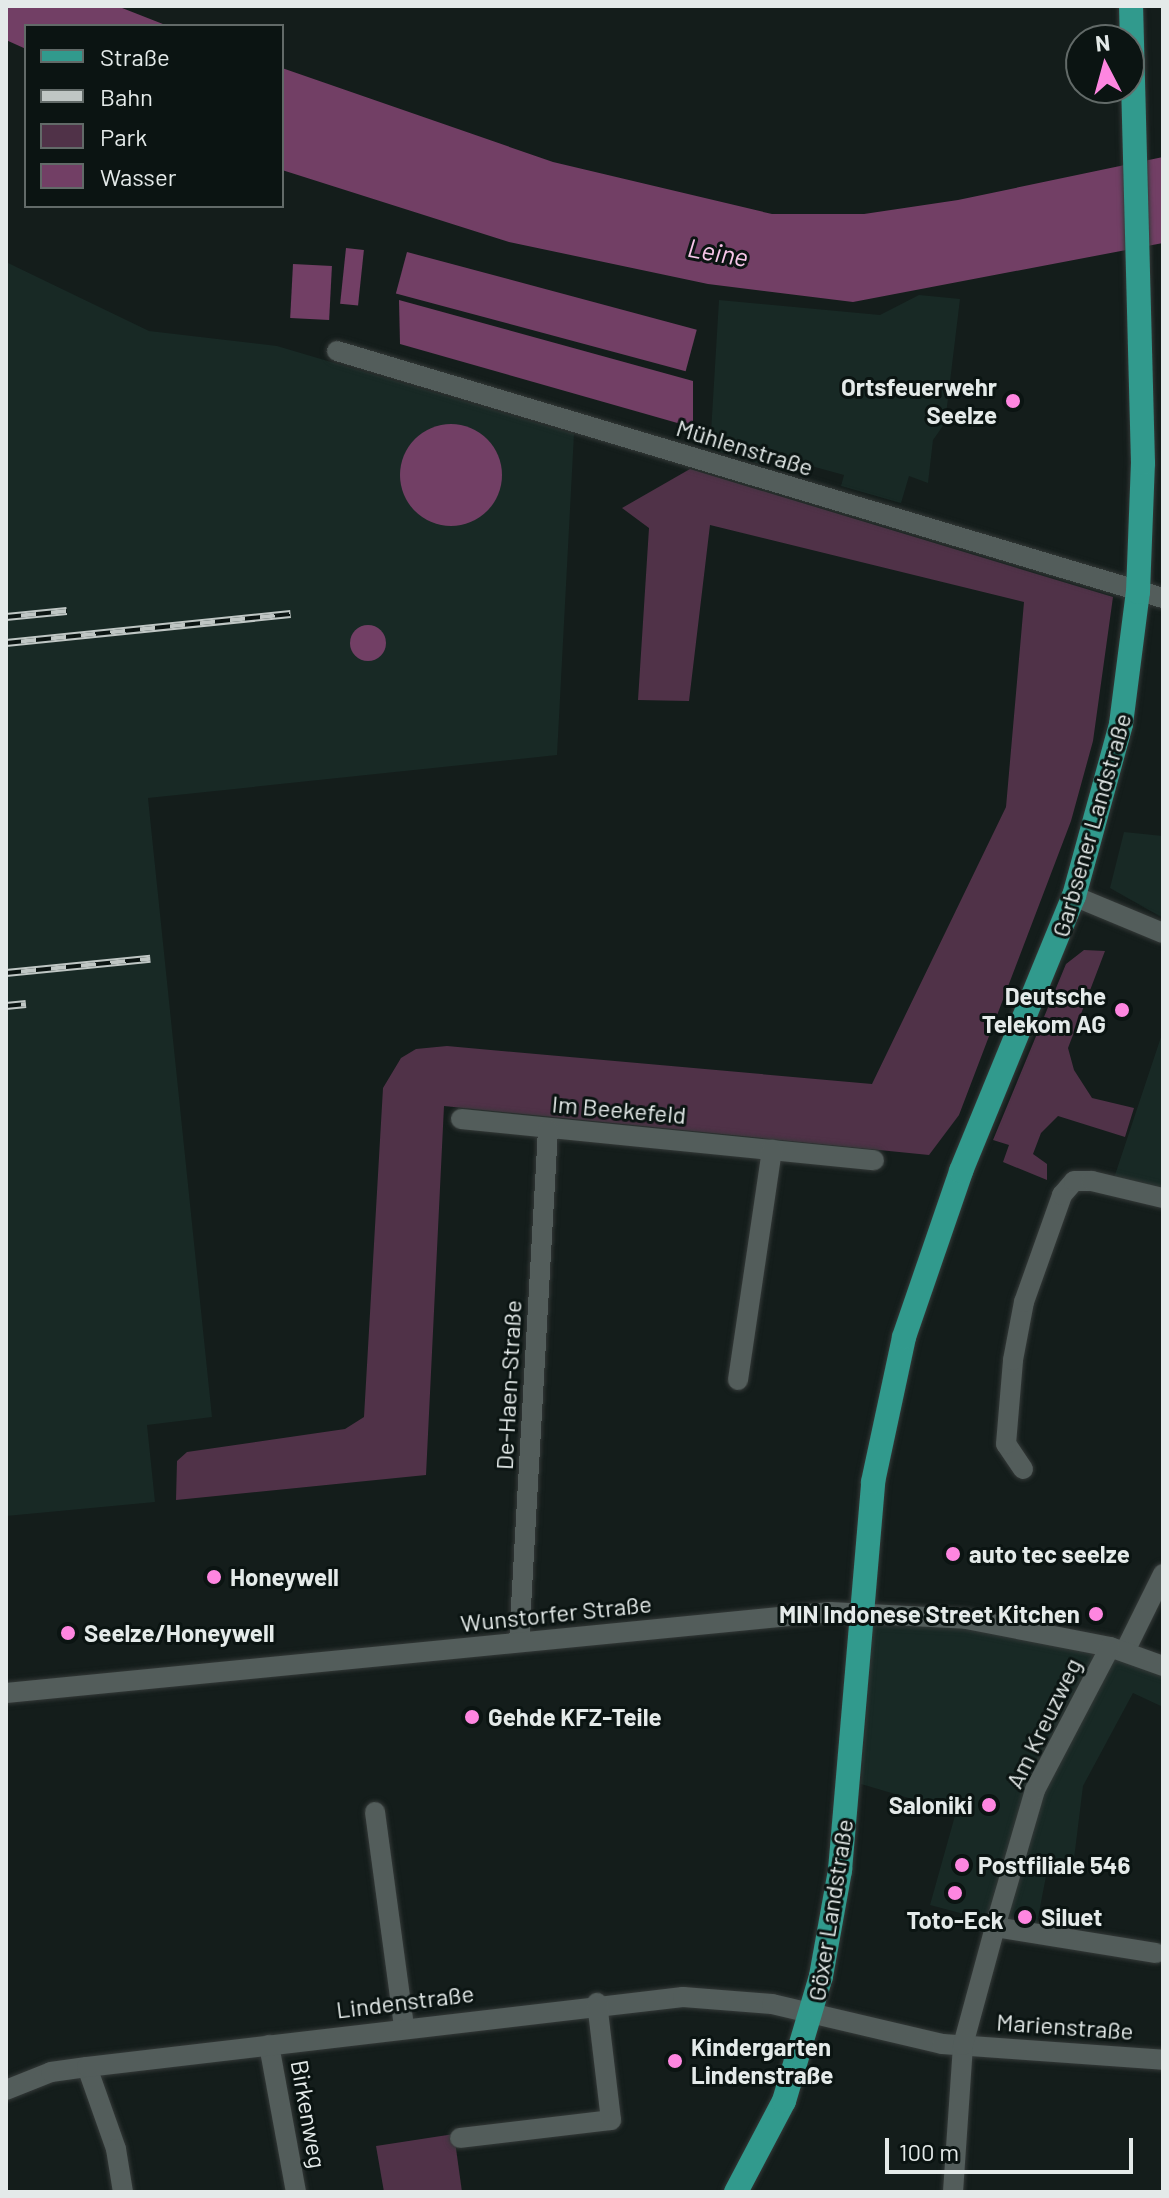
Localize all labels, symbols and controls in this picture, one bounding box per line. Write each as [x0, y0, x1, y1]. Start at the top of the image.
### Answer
legend [24, 24, 284, 208]
north arrow [1065, 24, 1145, 104]
text: N [1094, 28, 1111, 56]
text: Straße [100, 42, 170, 71]
text: Bahn [100, 82, 153, 111]
text: Park [100, 122, 147, 151]
text: Wasser [100, 162, 176, 191]
water label: Leine [685, 231, 751, 273]
place label: Ortsfeuerwehr Seelze [841, 373, 997, 429]
marker: Ortsfeuerwehr Seelze [1004, 392, 1022, 410]
street label: Mühlenstraße [673, 413, 817, 481]
street label: Garbsener Landstraße [1045, 710, 1137, 940]
place label: Deutsche Telekom AG [982, 982, 1106, 1038]
marker: Deutsche Telekom AG [1113, 1001, 1131, 1019]
street label: Im Beekefeld [551, 1089, 687, 1129]
street label: De-Haen-Straße [489, 1299, 527, 1471]
place label: auto tec seelze [969, 1540, 1130, 1568]
marker: auto tec seelze [944, 1545, 962, 1563]
place label: Honeywell [230, 1563, 339, 1591]
marker: Honeywell [205, 1568, 223, 1586]
street label: Wunstorfer Straße [459, 1589, 653, 1637]
place label: MIN Indonese Street Kitchen [779, 1600, 1080, 1628]
marker: MIN Indonese Street Kitchen [1087, 1605, 1105, 1623]
place label: Seelze/Honeywell [84, 1619, 275, 1647]
marker: Seelze/Honeywell [59, 1624, 77, 1642]
street label: Am Kreuzweg [999, 1653, 1087, 1793]
place label: Gehde KFZ-Teile [488, 1703, 662, 1731]
marker: Gehde KFZ-Teile [463, 1708, 481, 1726]
place label: Saloniki [889, 1791, 973, 1819]
marker: Saloniki [980, 1796, 998, 1814]
street label: Göxer Landstraße [801, 1817, 859, 2003]
place label: Postfiliale 546 [978, 1851, 1130, 1879]
marker: Postfiliale 546 [953, 1856, 971, 1874]
marker: Toto-Eck [946, 1884, 964, 1902]
place label: Siluet [1041, 1903, 1102, 1931]
place label: Toto-Eck [907, 1906, 1003, 1934]
marker: Siluet [1016, 1908, 1034, 1926]
street label: Lindenstraße [334, 1978, 476, 2024]
street label: Marienstraße [995, 2007, 1135, 2045]
place label: Kindergarten Lindenstraße [691, 2033, 833, 2089]
marker: Kindergarten Lindenstraße [666, 2052, 684, 2070]
street label: Birkenweg [285, 2058, 333, 2170]
scale bar [889, 2122, 1137, 2172]
text: 100 m [899, 2137, 959, 2166]

